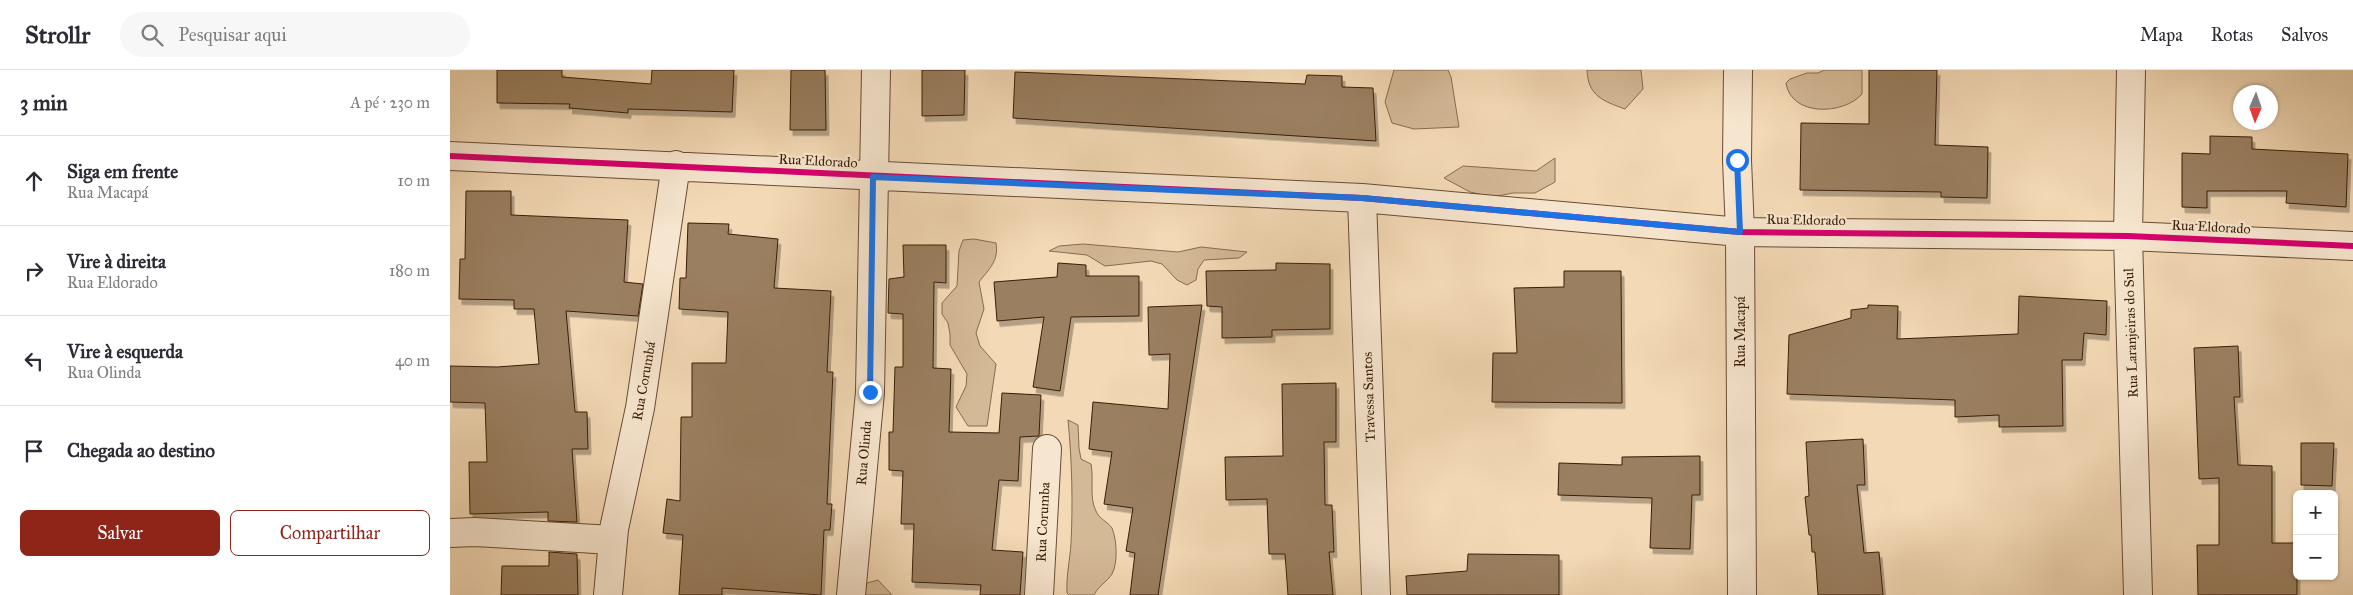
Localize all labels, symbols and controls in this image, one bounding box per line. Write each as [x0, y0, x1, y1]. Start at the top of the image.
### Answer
search box [120, 12, 470, 57]
text: Strollr [25, 20, 90, 50]
icon: search [138, 21, 166, 49]
text: Pesquisar aqui [178, 23, 287, 46]
text: Mapa [2140, 24, 2183, 46]
text: Rotas [2211, 24, 2253, 46]
text: Salvos [2281, 24, 2328, 46]
north arrow [2233, 85, 2278, 130]
text: 3 min [20, 90, 68, 116]
text: A pé · 230 m [350, 93, 430, 112]
route start [1726, 149, 1749, 172]
street label: Rua Eldorado [778, 150, 858, 172]
text: Siga em frente [67, 160, 178, 183]
icon: ahead [20, 167, 48, 195]
text: 10 m [398, 171, 430, 190]
text: Rua Macapá [67, 183, 148, 202]
street label: Rua Eldorado [1766, 211, 1846, 229]
street label: Rua Eldorado [2171, 216, 2251, 238]
text: Vire à direita [67, 250, 166, 273]
icon: right [20, 257, 48, 285]
text: 180 m [389, 261, 430, 280]
street label: Rua Laranjeiras do Sul [2120, 268, 2142, 398]
text: Rua Eldorado [67, 273, 158, 292]
street label: Rua Macapá [1732, 296, 1749, 368]
text: Vire à esquerda [67, 340, 183, 363]
street label: Rua Corumbá [629, 340, 659, 422]
icon: left [20, 347, 48, 375]
text: 40 m [395, 351, 430, 370]
street label: Travessa Santos [1359, 351, 1379, 443]
text: Rua Olinda [67, 363, 141, 382]
route end [859, 381, 882, 404]
street label: Rua Olinda [853, 420, 875, 486]
icon: arrive [20, 437, 48, 465]
text: Chegada ao destino [67, 439, 215, 462]
street label: Rua Corumba [1032, 482, 1054, 562]
map controls [2293, 490, 2338, 580]
button: + [2293, 490, 2338, 535]
button: Salvar [20, 510, 220, 556]
button: Compartilhar [230, 510, 430, 556]
button: − [2293, 535, 2338, 580]

